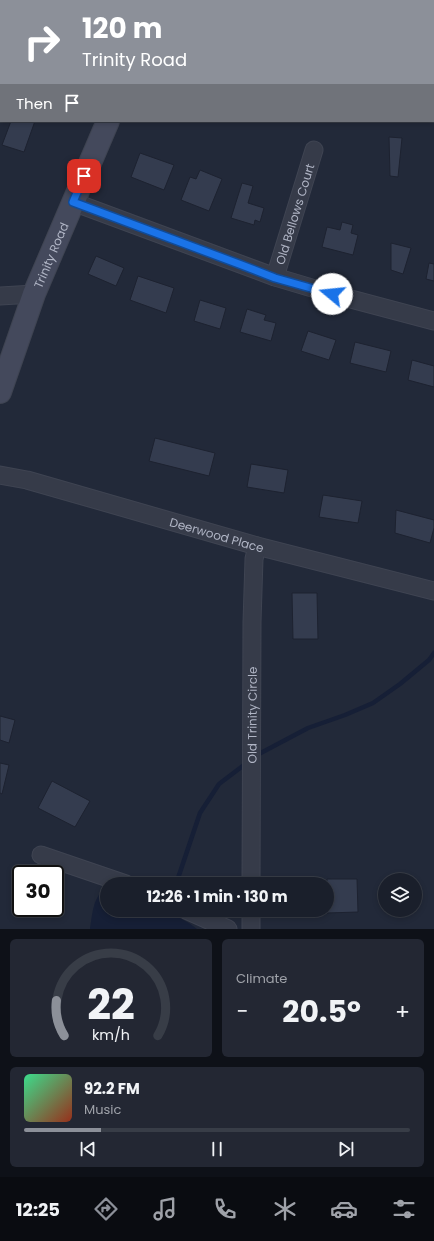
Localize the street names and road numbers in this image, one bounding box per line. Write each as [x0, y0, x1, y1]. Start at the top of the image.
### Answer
street label: Old Bellows Court [271, 161, 318, 267]
street label: Trinity Road [29, 220, 72, 291]
street label: Deerwood Place [168, 513, 266, 556]
street label: Old Trinity Circle [243, 666, 260, 764]

